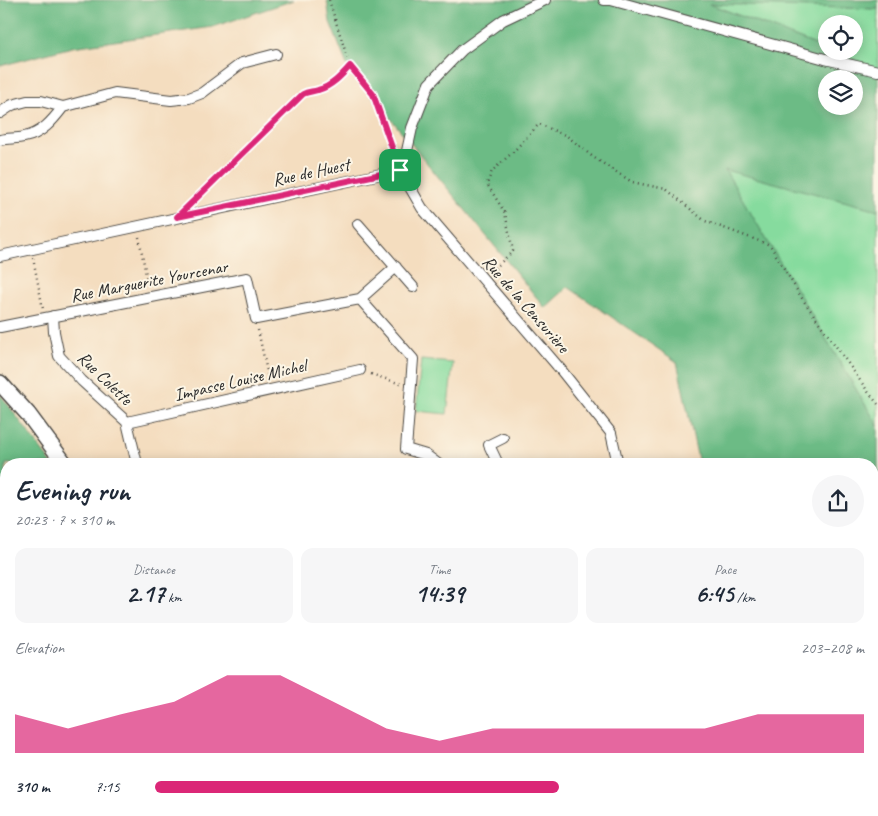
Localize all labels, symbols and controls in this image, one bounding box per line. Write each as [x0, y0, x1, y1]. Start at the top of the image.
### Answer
map controls [818, 15, 863, 115]
button: locate [818, 15, 863, 60]
button: layers [818, 70, 863, 115]
pin [379, 149, 421, 191]
street label: Rue de Huest [271, 152, 354, 191]
icon: arrive [386, 156, 414, 184]
street label: Rue de la Censurière [478, 251, 575, 358]
street label: Rue Marguerite Yourcenar [69, 255, 231, 307]
street label: Rue Colette [73, 347, 138, 410]
street label: Impasse Louise Michel [172, 353, 311, 406]
text: Evening run [15, 473, 130, 508]
button: share [812, 475, 864, 527]
text: 20:23 · 7 × 310 m [15, 510, 114, 530]
text: Distance [133, 561, 175, 578]
text: Time [429, 561, 450, 578]
text: Pace [714, 561, 736, 578]
text: 2.17 [126, 578, 165, 610]
text: 14:39 [415, 578, 464, 610]
text: 6:45 [695, 578, 734, 610]
text: km [165, 589, 182, 606]
text: /km [734, 589, 755, 606]
text: Elevation [15, 638, 64, 658]
text: 203–208 m [801, 638, 864, 658]
text: 310 m [15, 777, 50, 797]
text: 7:15 [95, 777, 120, 797]

